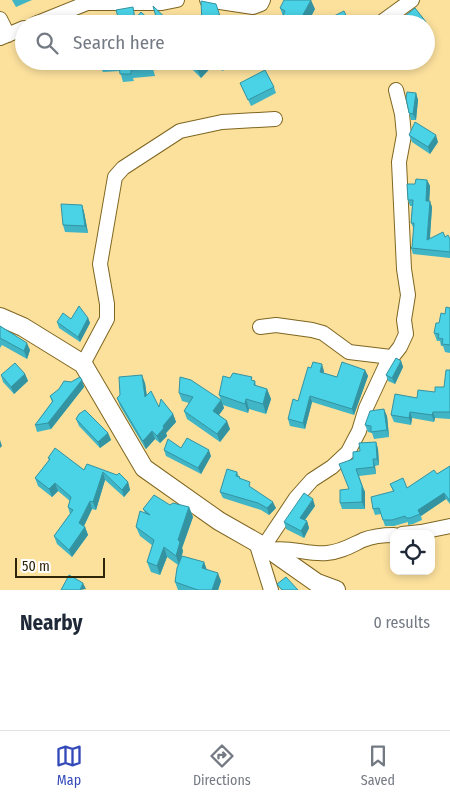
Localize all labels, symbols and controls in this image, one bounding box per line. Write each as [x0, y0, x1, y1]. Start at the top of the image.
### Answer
search box [15, 15, 435, 70]
icon: search [33, 29, 61, 57]
text: Search here [73, 31, 165, 54]
map controls [390, 530, 435, 575]
button: locate [390, 530, 435, 575]
scale bar [15, 555, 105, 578]
text: 50 m [22, 558, 50, 575]
text: Nearby [20, 610, 82, 636]
text: 0 results [373, 613, 430, 632]
tab: Map [55, 742, 83, 789]
tab: Directions [193, 742, 251, 789]
tab: Saved [361, 742, 395, 789]

